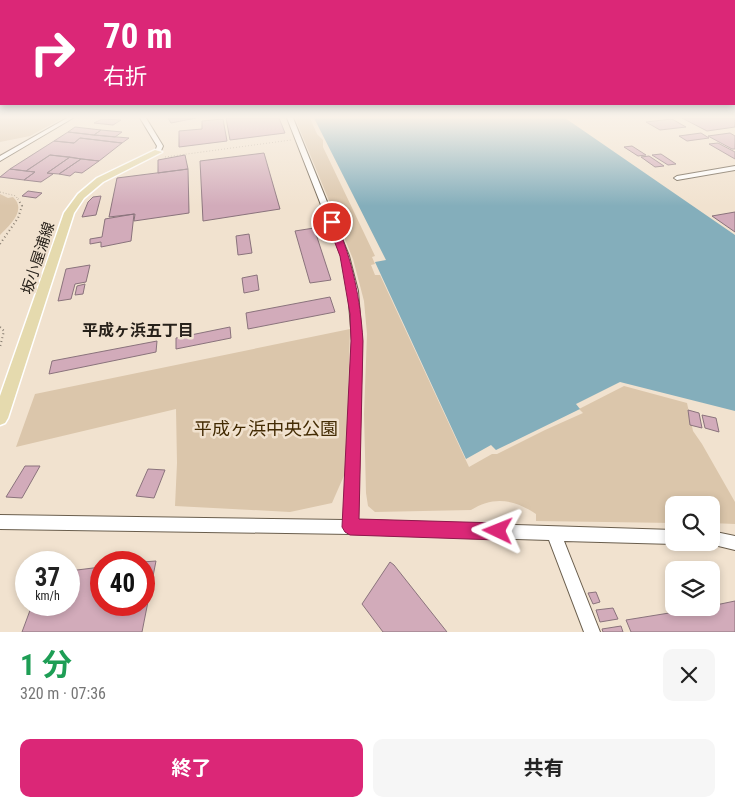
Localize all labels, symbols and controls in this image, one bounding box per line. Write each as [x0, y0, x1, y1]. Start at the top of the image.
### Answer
text: 70 m [103, 16, 172, 57]
icon: right [20, 20, 85, 85]
text: 右折 [103, 64, 147, 89]
pin [311, 201, 353, 243]
icon: arrive [318, 208, 346, 236]
street label: 坂小屋浦線 [18, 220, 58, 296]
district label: 平成ヶ浜五丁目 [82, 321, 194, 340]
park label: 平成ヶ浜中央公園 [194, 418, 338, 439]
map controls [665, 496, 720, 616]
button: search [665, 496, 720, 551]
position arrow [471, 504, 523, 556]
speed limit sign: 40 [90, 551, 155, 616]
button: layers [665, 561, 720, 616]
text: 37 [35, 563, 60, 592]
text: km/h [35, 589, 60, 603]
text: 1 分 [20, 647, 72, 682]
button: close [663, 649, 715, 701]
text: 320 m · 07:36 [20, 684, 106, 703]
button: 終了 [20, 739, 363, 797]
button: 共有 [373, 739, 715, 797]

